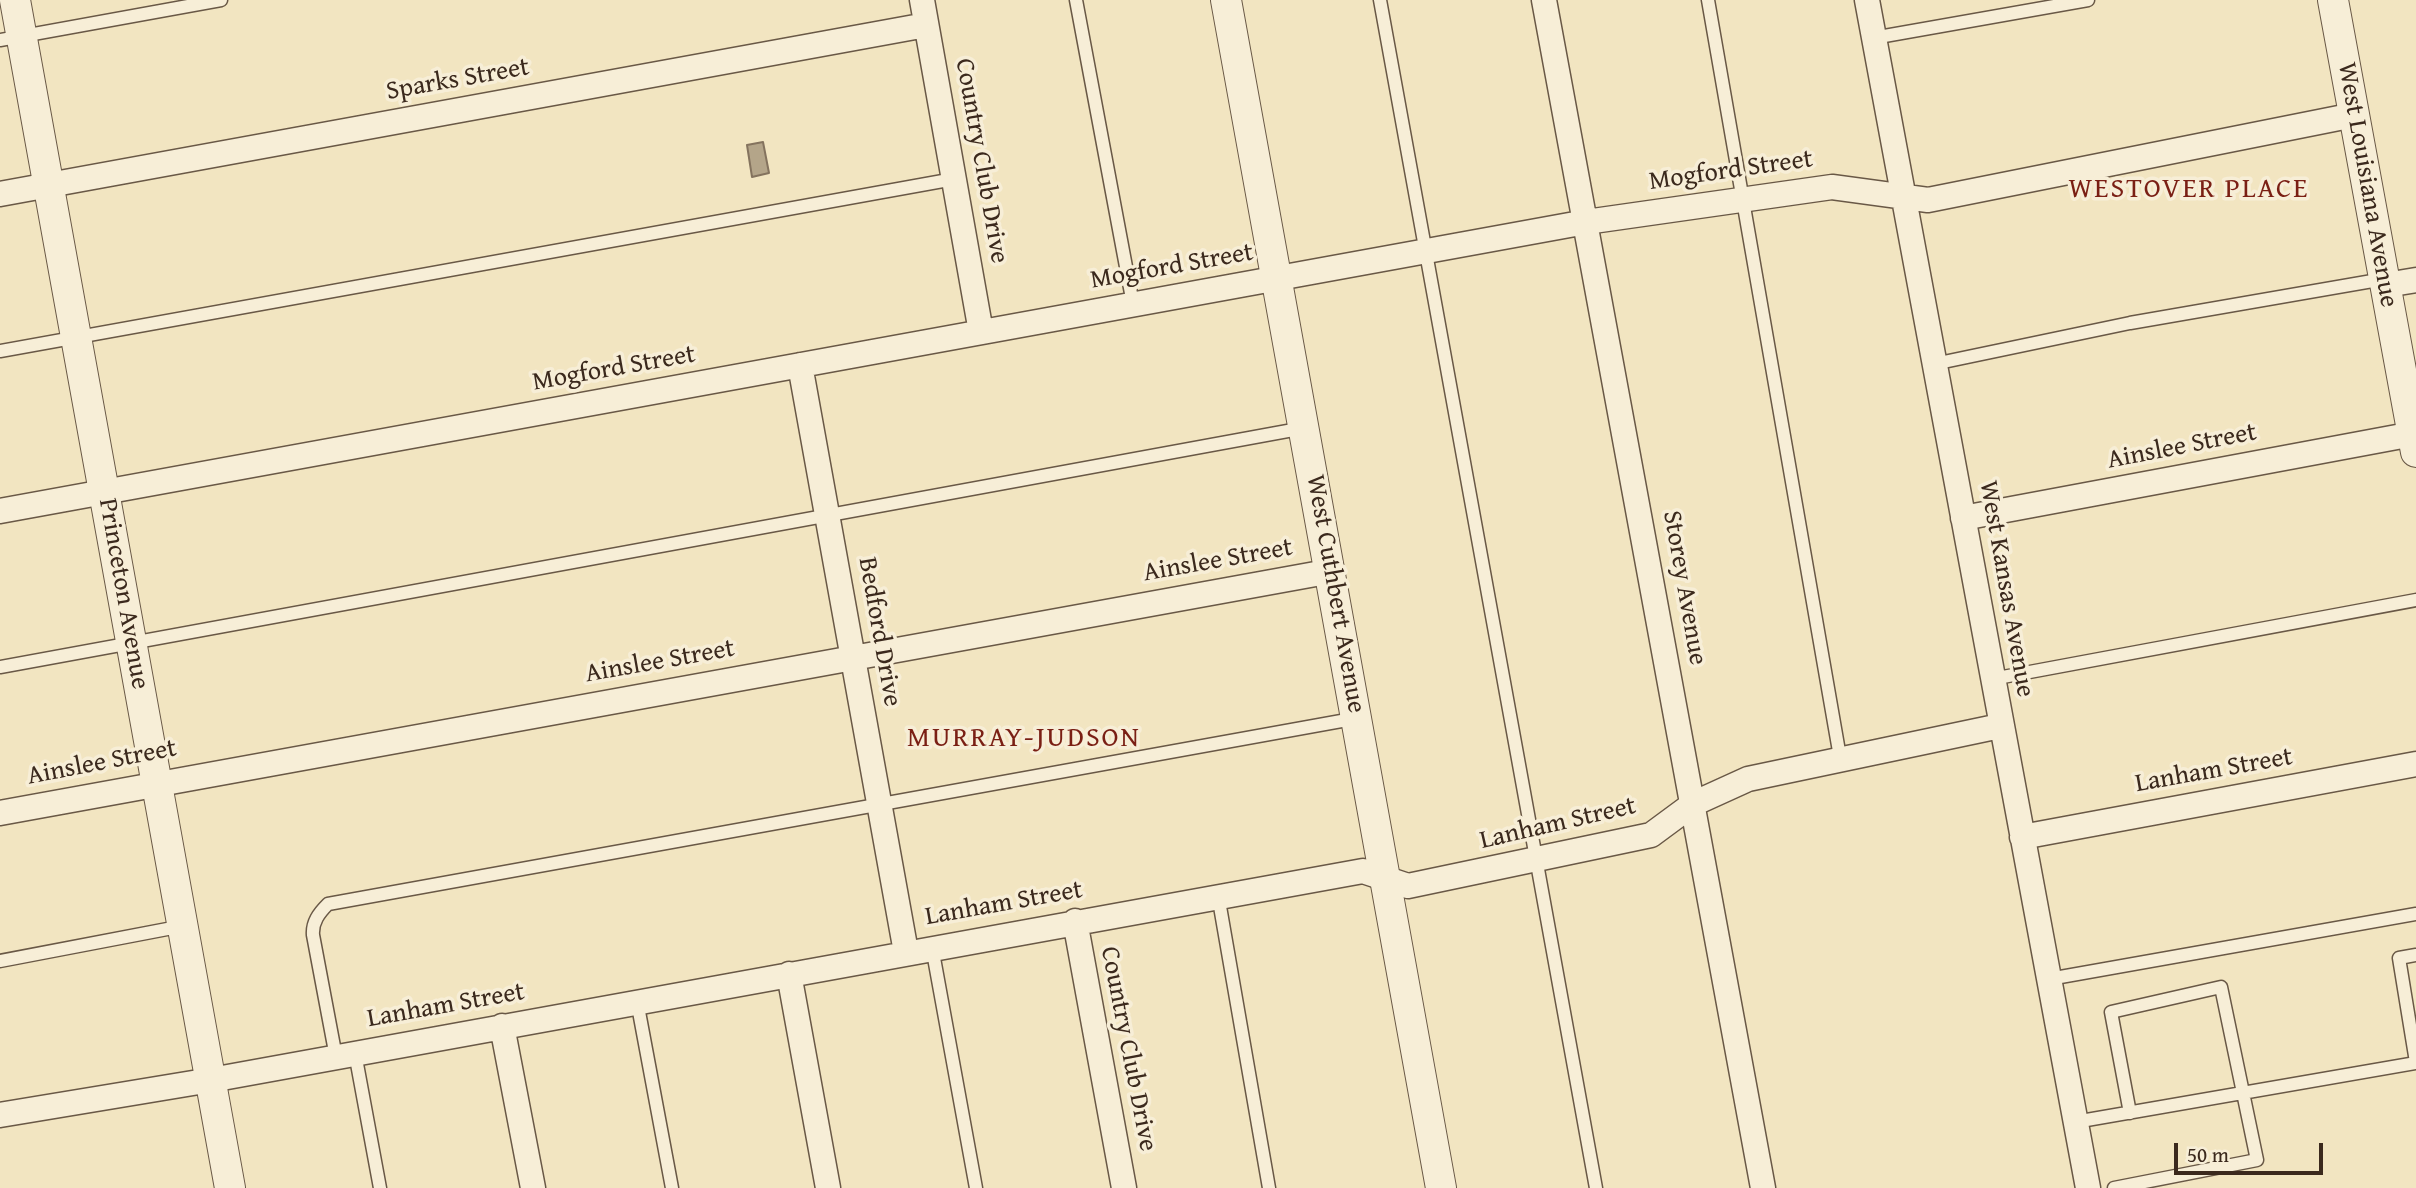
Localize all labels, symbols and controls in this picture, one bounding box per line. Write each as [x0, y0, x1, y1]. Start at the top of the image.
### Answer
street label: Sparks Street [384, 52, 532, 108]
street label: Country Club Drive [948, 56, 1014, 266]
street label: West Louisiana Avenue [2330, 60, 2404, 310]
street label: Mogford Street [1647, 144, 1815, 198]
district label: WESTOVER PLACE [2070, 173, 2308, 207]
street label: Mogford Street [1088, 237, 1256, 297]
street label: Mogford Street [530, 339, 698, 399]
street label: Ainslee Street [2105, 417, 2259, 477]
street label: West Cuthbert Avenue [1299, 472, 1371, 716]
street label: West Kansas Avenue [1972, 478, 2040, 700]
street label: Princeton Avenue [91, 496, 155, 692]
street label: Storey Avenue [1655, 508, 1713, 668]
street label: Ainslee Street [1141, 533, 1295, 589]
street label: Bedford Drive [851, 555, 907, 709]
street label: Ainslee Street [583, 634, 737, 690]
district label: MURRAY-JUDSON [909, 722, 1139, 756]
street label: Ainslee Street [25, 733, 179, 793]
street label: Lanham Street [2133, 742, 2295, 800]
street label: Lanham Street [1477, 791, 1639, 857]
street label: Lanham Street [923, 875, 1085, 933]
street label: Country Club Drive [1093, 944, 1163, 1154]
street label: Lanham Street [365, 977, 527, 1035]
scale bar [2178, 1128, 2327, 1172]
text: 50 m [2187, 1139, 2229, 1170]

